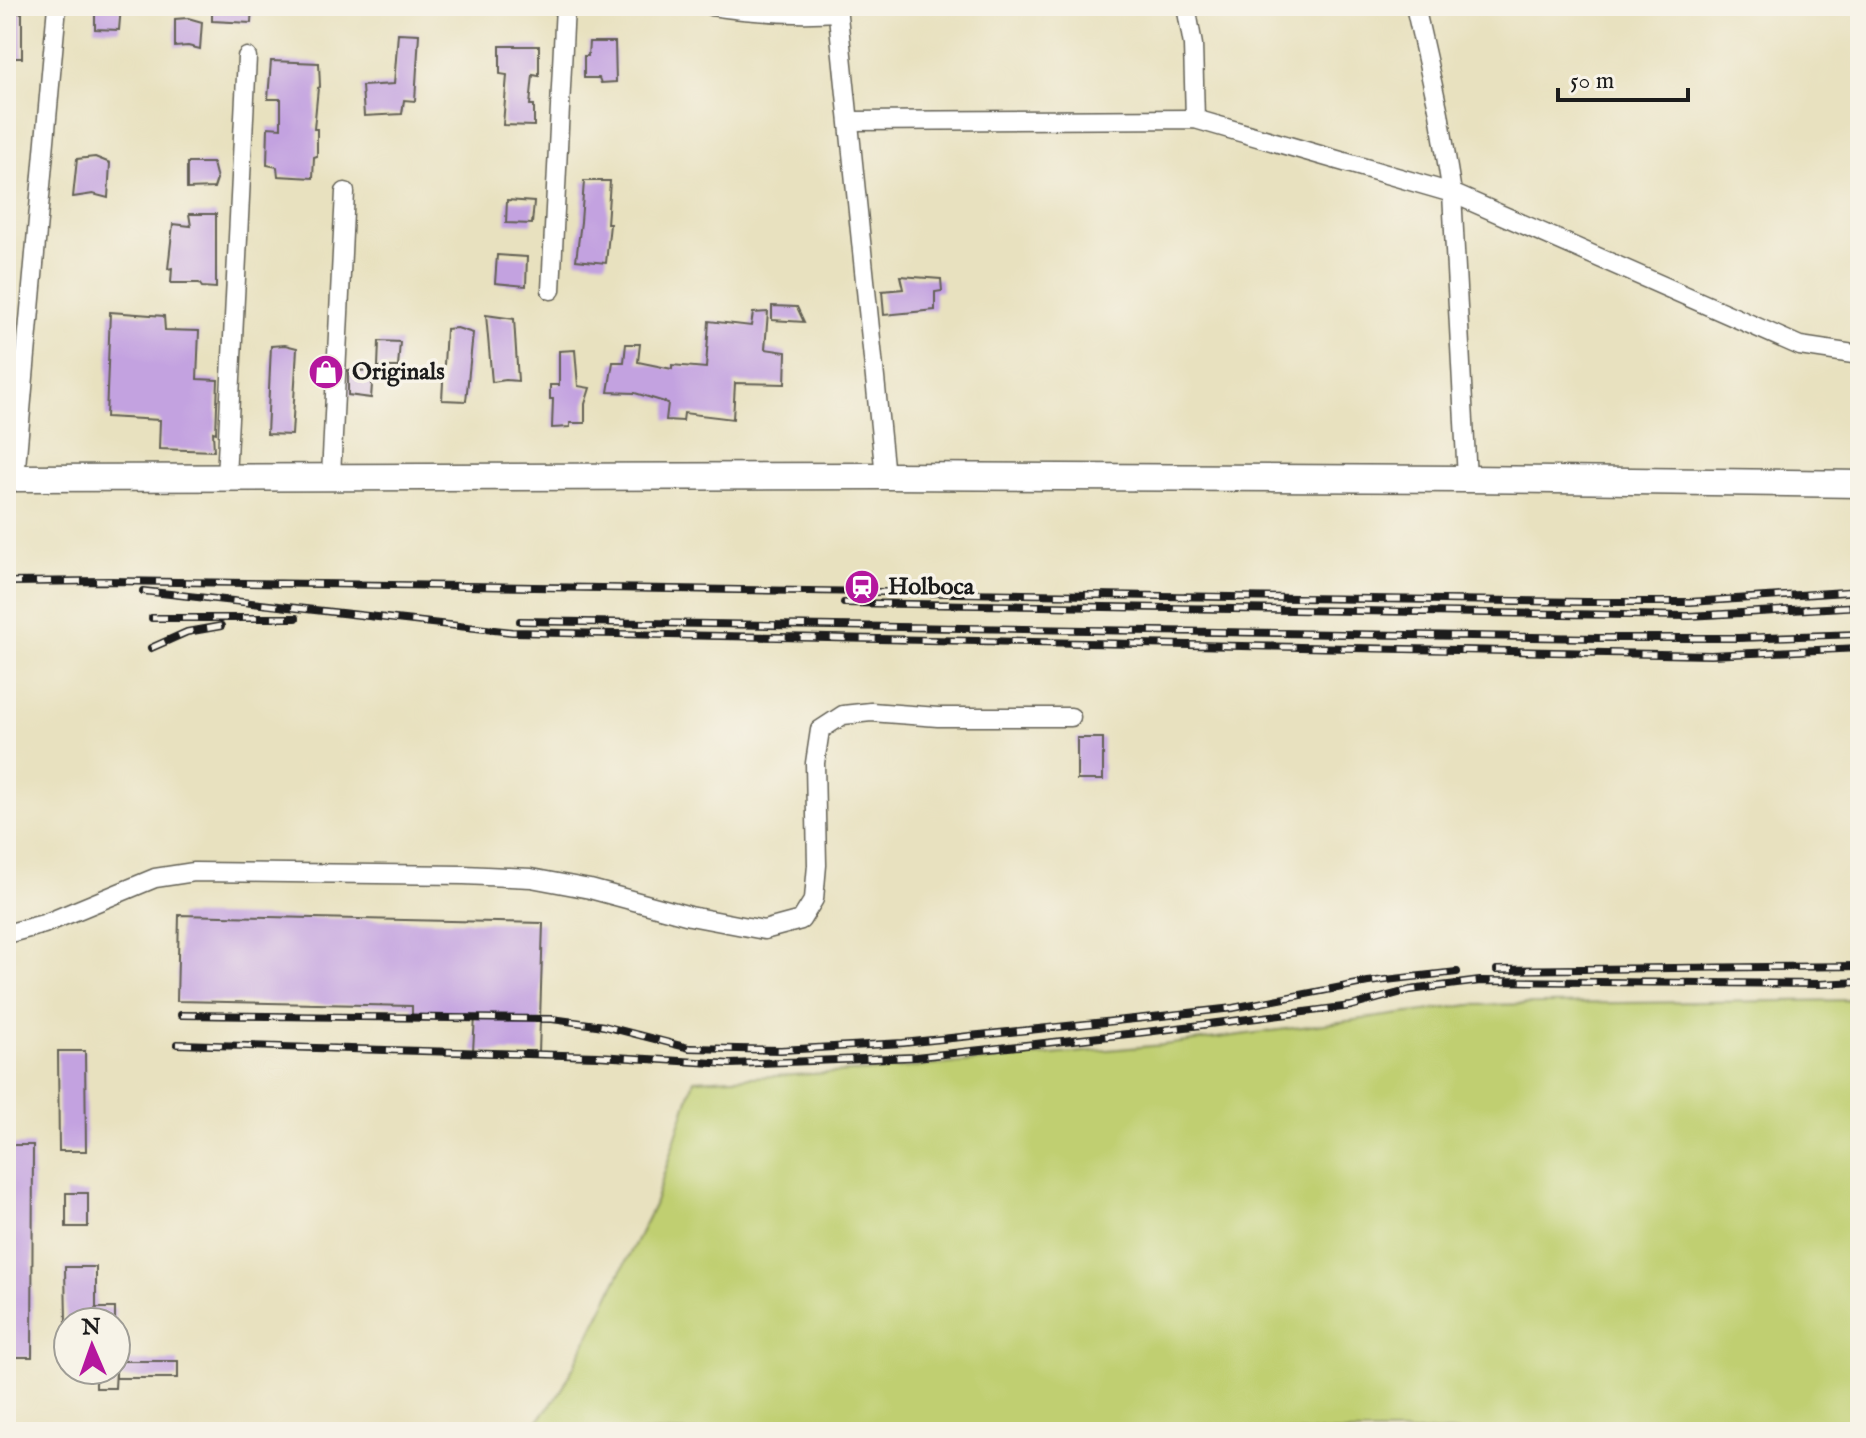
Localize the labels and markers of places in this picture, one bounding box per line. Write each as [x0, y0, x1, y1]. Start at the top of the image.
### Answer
shop icon: Originals [307, 353, 345, 391]
place label: Originals [352, 357, 445, 388]
station icon: Holboca [843, 568, 881, 606]
place label: Holboca [888, 572, 975, 603]

